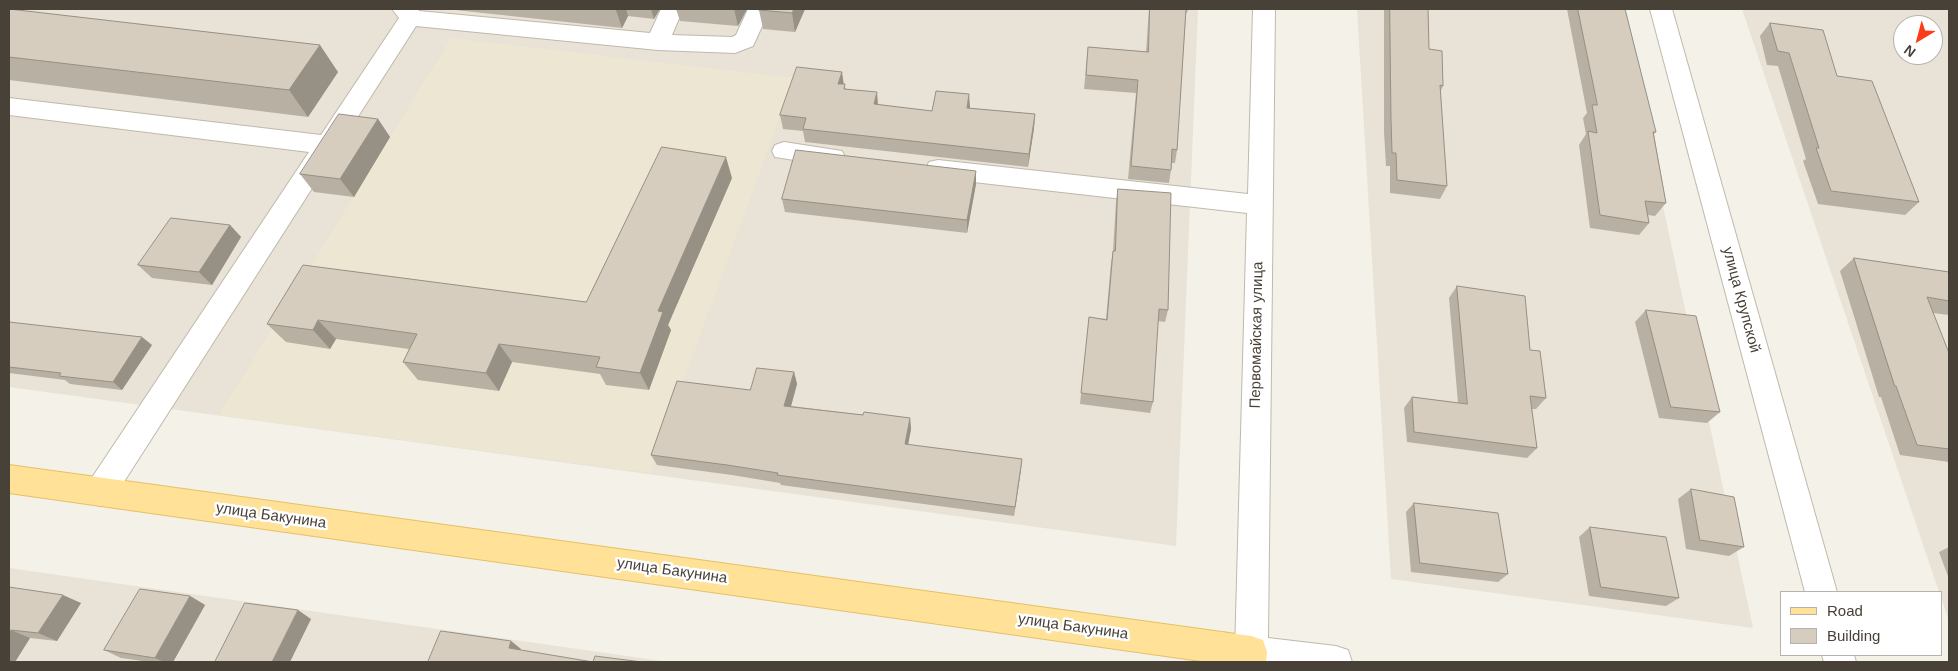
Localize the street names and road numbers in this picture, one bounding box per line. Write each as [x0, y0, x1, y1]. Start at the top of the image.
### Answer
street label: улица Крупской [1718, 245, 1764, 355]
street label: Первомайская улица [1247, 261, 1267, 409]
street label: улица Бакунина [215, 499, 327, 533]
street label: улица Бакунина [616, 554, 728, 588]
street label: улица Бакунина [1017, 610, 1129, 644]

